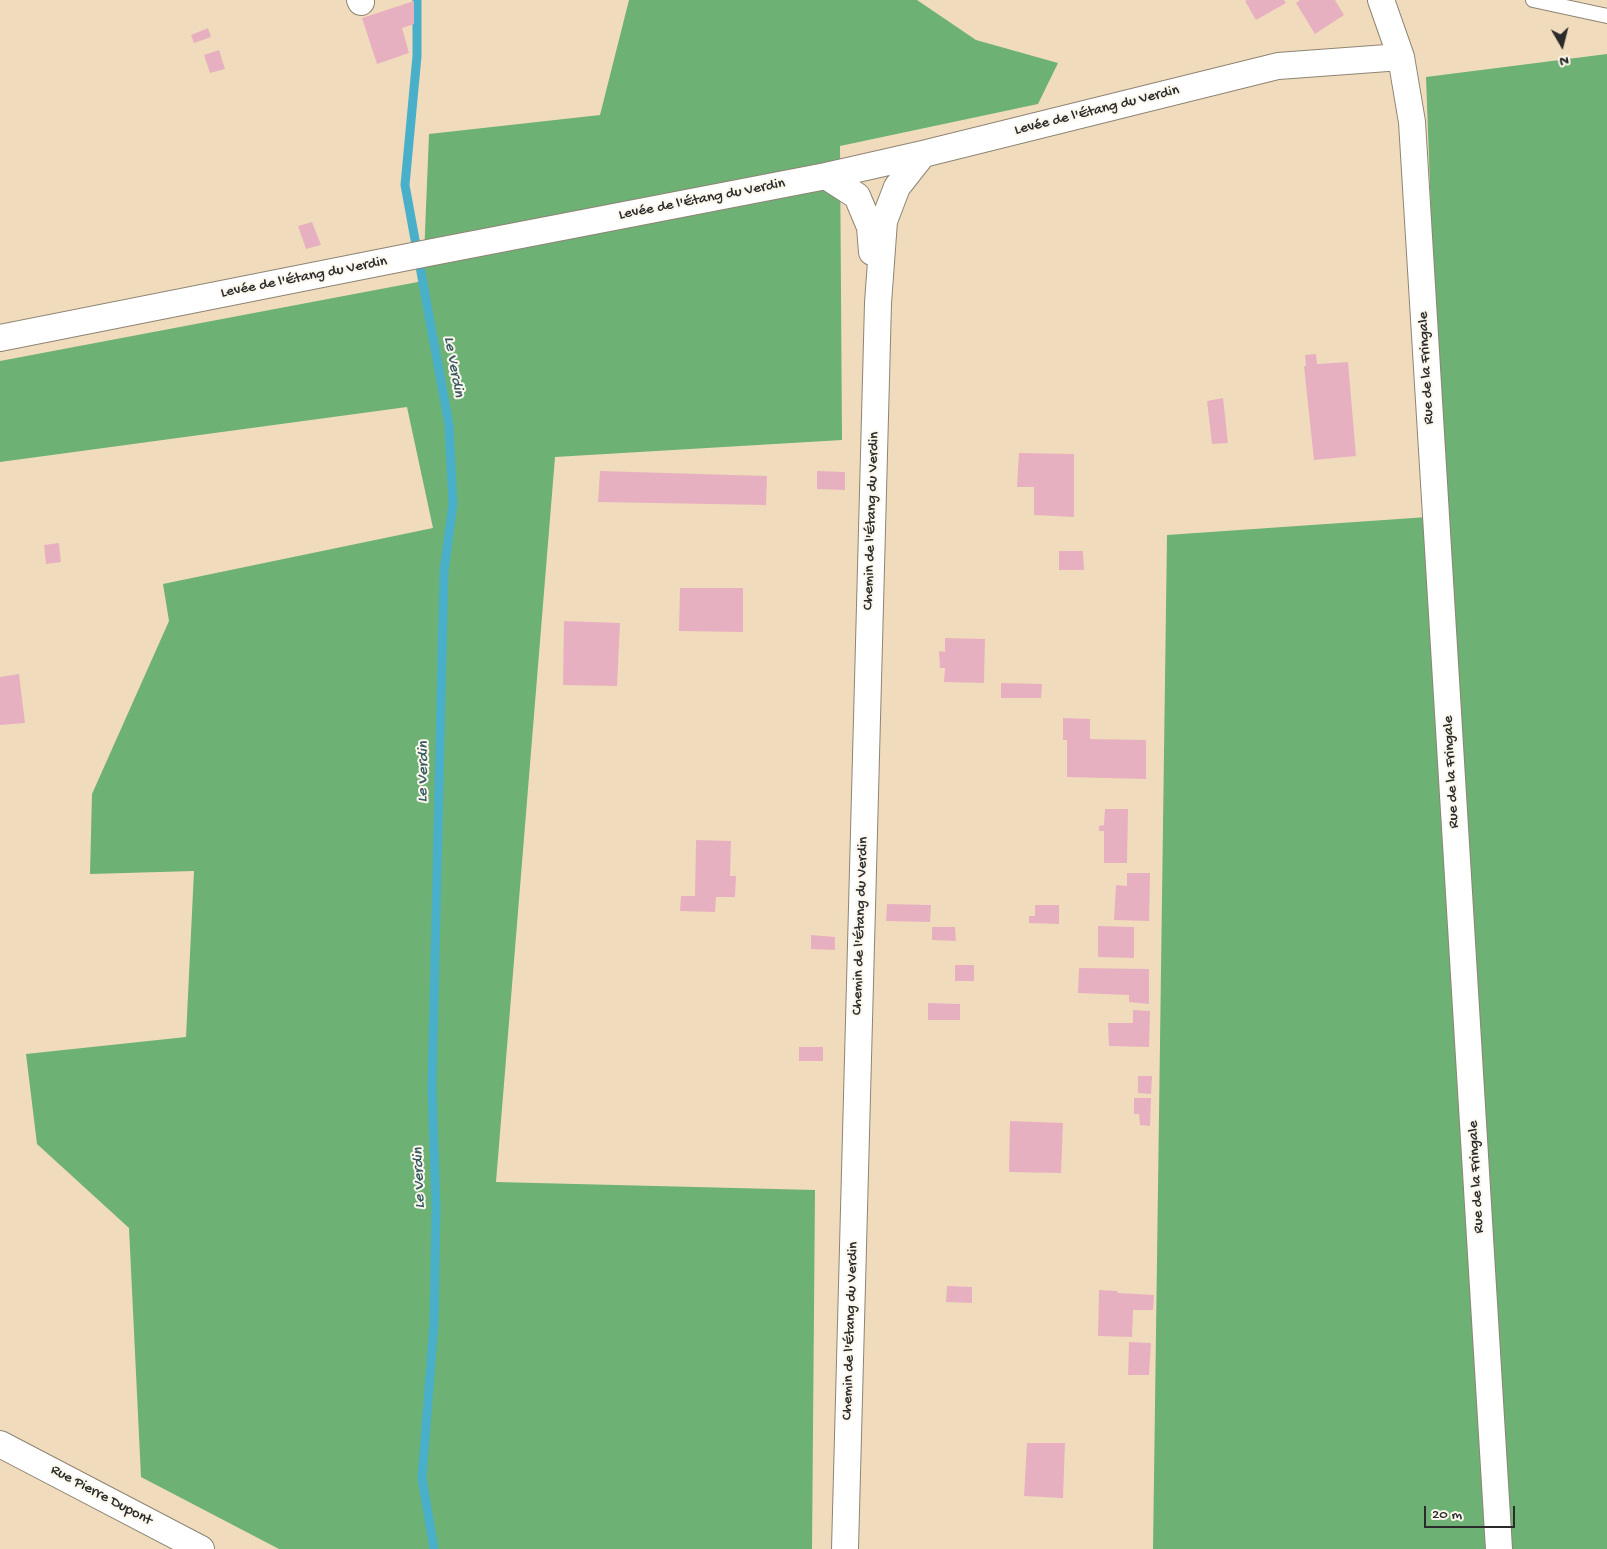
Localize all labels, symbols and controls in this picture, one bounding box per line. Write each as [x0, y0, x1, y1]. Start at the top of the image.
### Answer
north arrow [1537, 20, 1587, 70]
text: N [1558, 51, 1570, 69]
street label: Levée de l'Étang du Verdin [1013, 82, 1181, 140]
street label: Levée de l'Étang du Verdin [617, 175, 787, 225]
street label: Levée de l'Étang du Verdin [219, 253, 389, 303]
street label: Rue de la Fringale [1415, 311, 1439, 425]
water label: Le Verdin [438, 335, 468, 399]
street label: Chemin de l'Étang du Verdin [860, 431, 884, 611]
street label: Rue de la Fringale [1440, 715, 1464, 829]
water label: Le Verdin [414, 741, 434, 803]
street label: Chemin de l'Étang du Verdin [849, 836, 873, 1016]
street label: Rue de la Fringale [1465, 1120, 1489, 1234]
water label: Le Verdin [409, 1147, 431, 1209]
street label: Chemin de l'Étang du Verdin [839, 1241, 863, 1421]
street label: Rue Pierre Dupont [47, 1462, 155, 1530]
scale bar [1427, 1496, 1518, 1528]
text: 20 m [1432, 1506, 1462, 1524]

